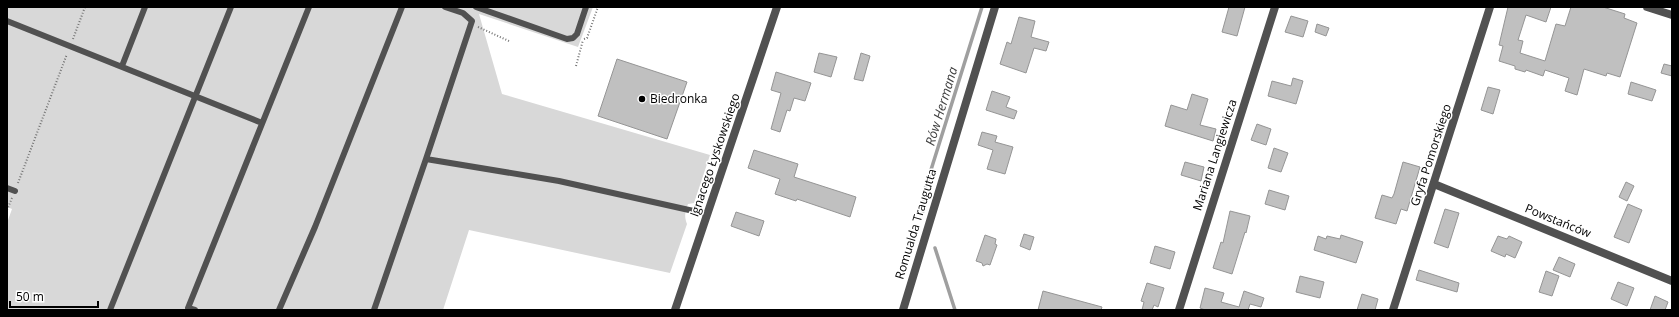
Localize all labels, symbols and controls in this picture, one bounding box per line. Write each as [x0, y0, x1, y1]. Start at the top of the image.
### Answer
water label: Rów Hermana [920, 64, 962, 148]
place label: Biedronka [650, 90, 707, 107]
street label: Ignacego Łyskowskiego [685, 91, 744, 219]
marker: Biedronka [637, 94, 647, 104]
street label: Mariana Langiewicza [1188, 97, 1241, 213]
street label: Gryfa Pomorskiego [1406, 101, 1455, 208]
street label: Romualda Traugutta [891, 167, 940, 281]
street label: Powstańców [1523, 200, 1594, 242]
scale bar [10, 283, 98, 309]
text: 50 m [16, 288, 44, 305]

